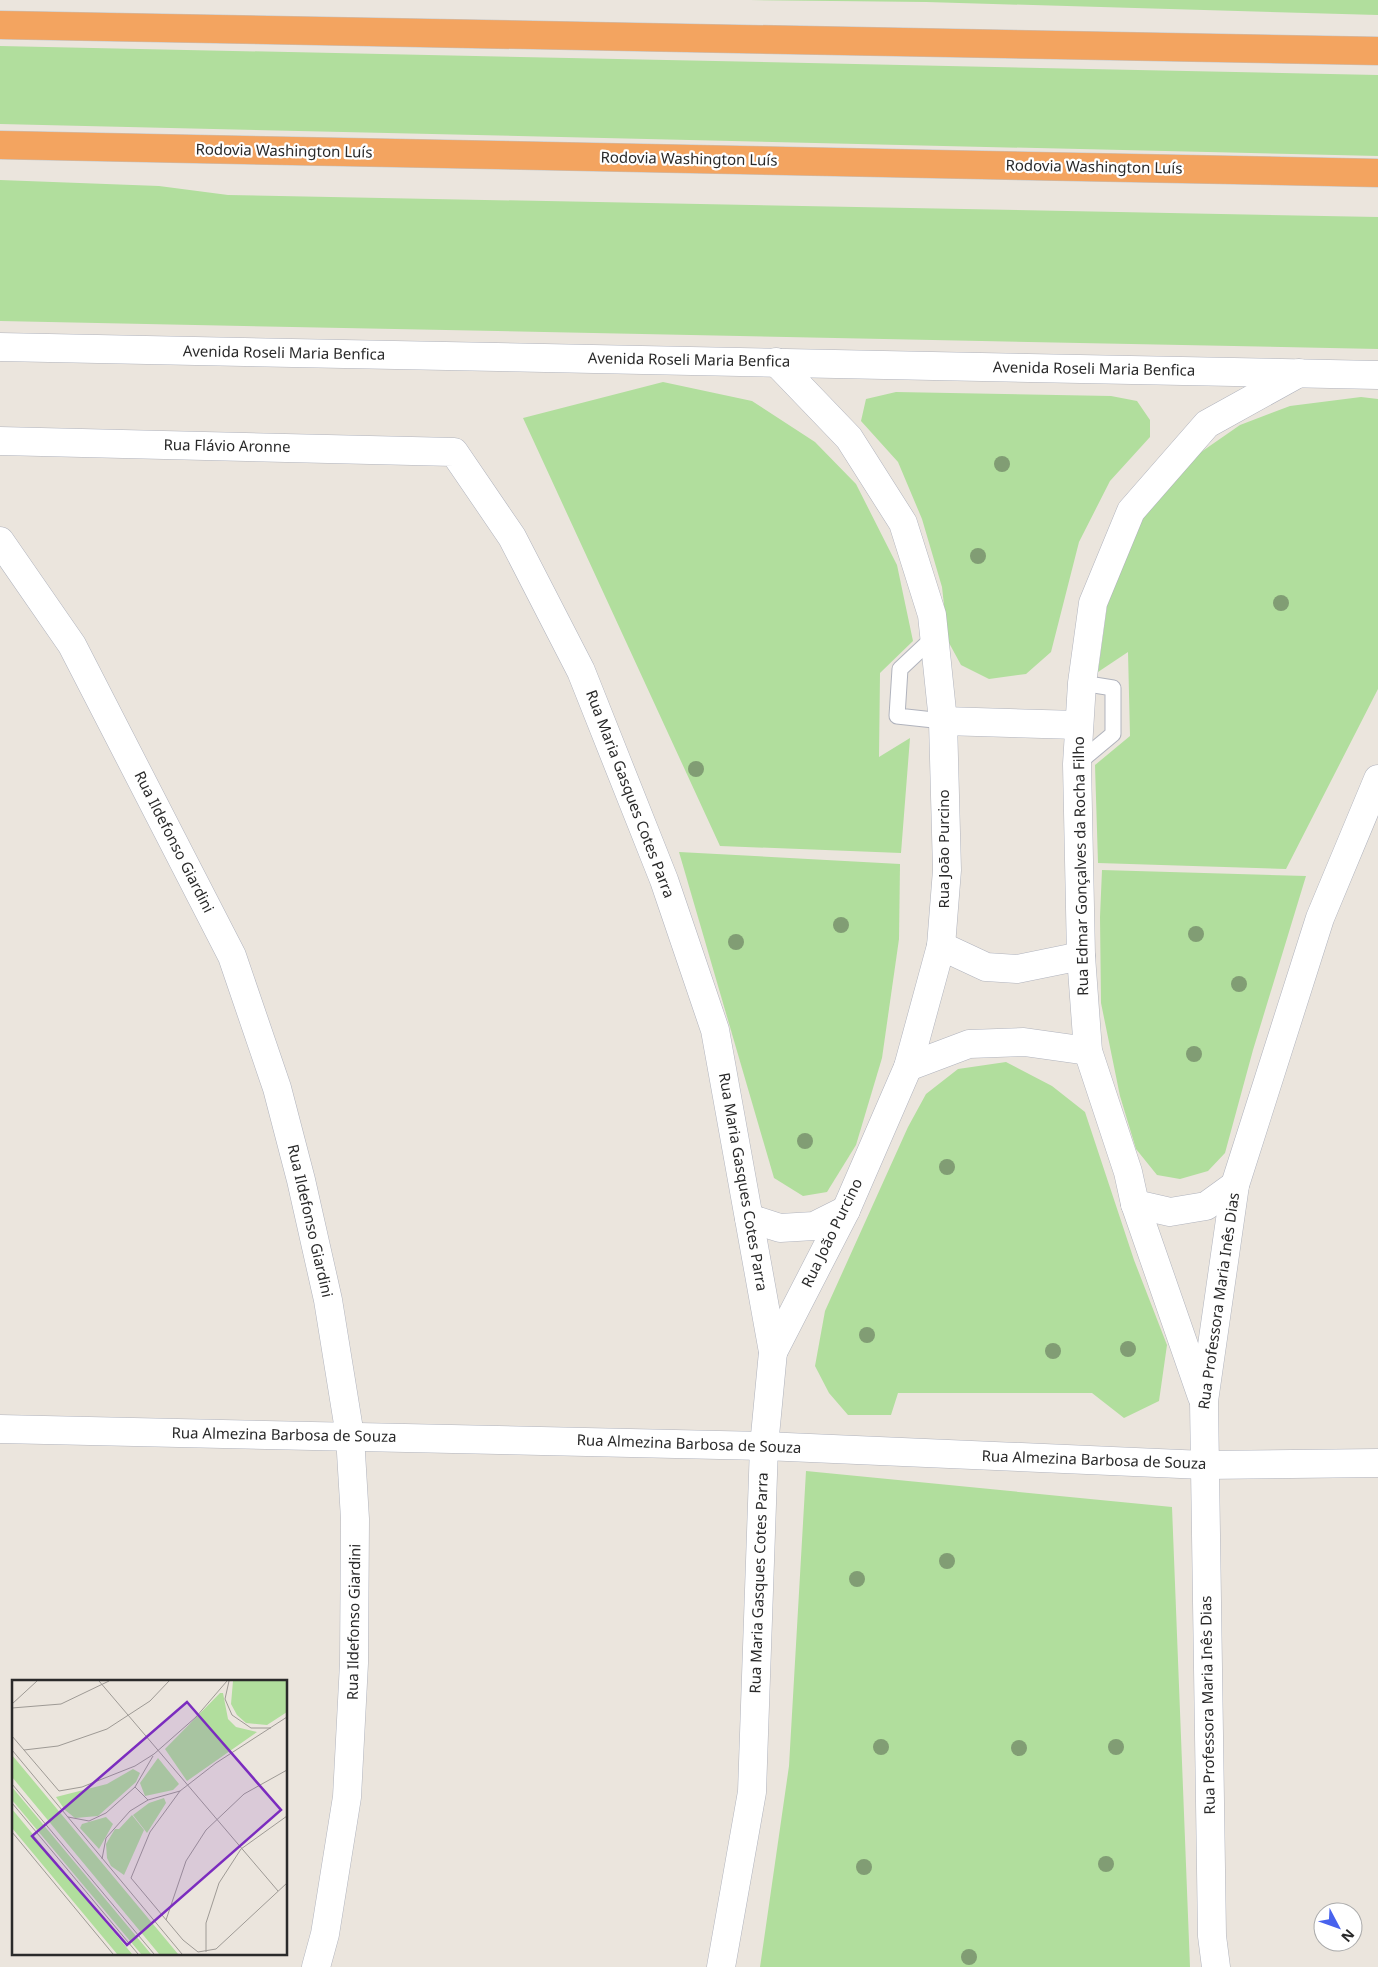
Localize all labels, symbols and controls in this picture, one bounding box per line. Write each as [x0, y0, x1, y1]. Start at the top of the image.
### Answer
street label: Rodovia Washington Luís [195, 138, 373, 162]
street label: Rodovia Washington Luís [600, 146, 778, 170]
street label: Rodovia Washington Luís [1005, 154, 1183, 178]
street label: Avenida Roseli Maria Benfica [183, 340, 385, 364]
street label: Avenida Roseli Maria Benfica [588, 347, 790, 371]
street label: Avenida Roseli Maria Benfica [993, 356, 1195, 380]
street label: Rua Flávio Aronne [163, 434, 291, 456]
street label: Rua Maria Gasques Cotes Parra [582, 687, 680, 901]
street label: Rua Edmar Gonçalves da Rocha Filho [1068, 736, 1092, 996]
street label: Rua Ildefonso Giardini [130, 767, 219, 916]
street label: Rua João Purcino [933, 789, 953, 909]
street label: Rua Maria Gasques Cotes Parra [715, 1071, 773, 1293]
street label: Rua Ildefonso Giardini [284, 1142, 338, 1299]
street label: Rua João Purcino [796, 1175, 866, 1290]
street label: Rua Professora Maria Inês Dias [1193, 1191, 1243, 1411]
street label: Rua Almezina Barbosa de Souza [171, 1422, 397, 1446]
street label: Rua Almezina Barbosa de Souza [576, 1429, 802, 1457]
street label: Rua Almezina Barbosa de Souza [981, 1445, 1207, 1473]
street label: Rua Maria Gasques Cotes Parra [744, 1472, 772, 1694]
street label: Rua Ildefonso Giardini [342, 1544, 364, 1700]
street label: Rua Professora Maria Inês Dias [1195, 1595, 1219, 1815]
inset map [12, 1680, 288, 1954]
north arrow [1313, 1902, 1363, 1952]
text: N [1337, 1925, 1359, 1946]

